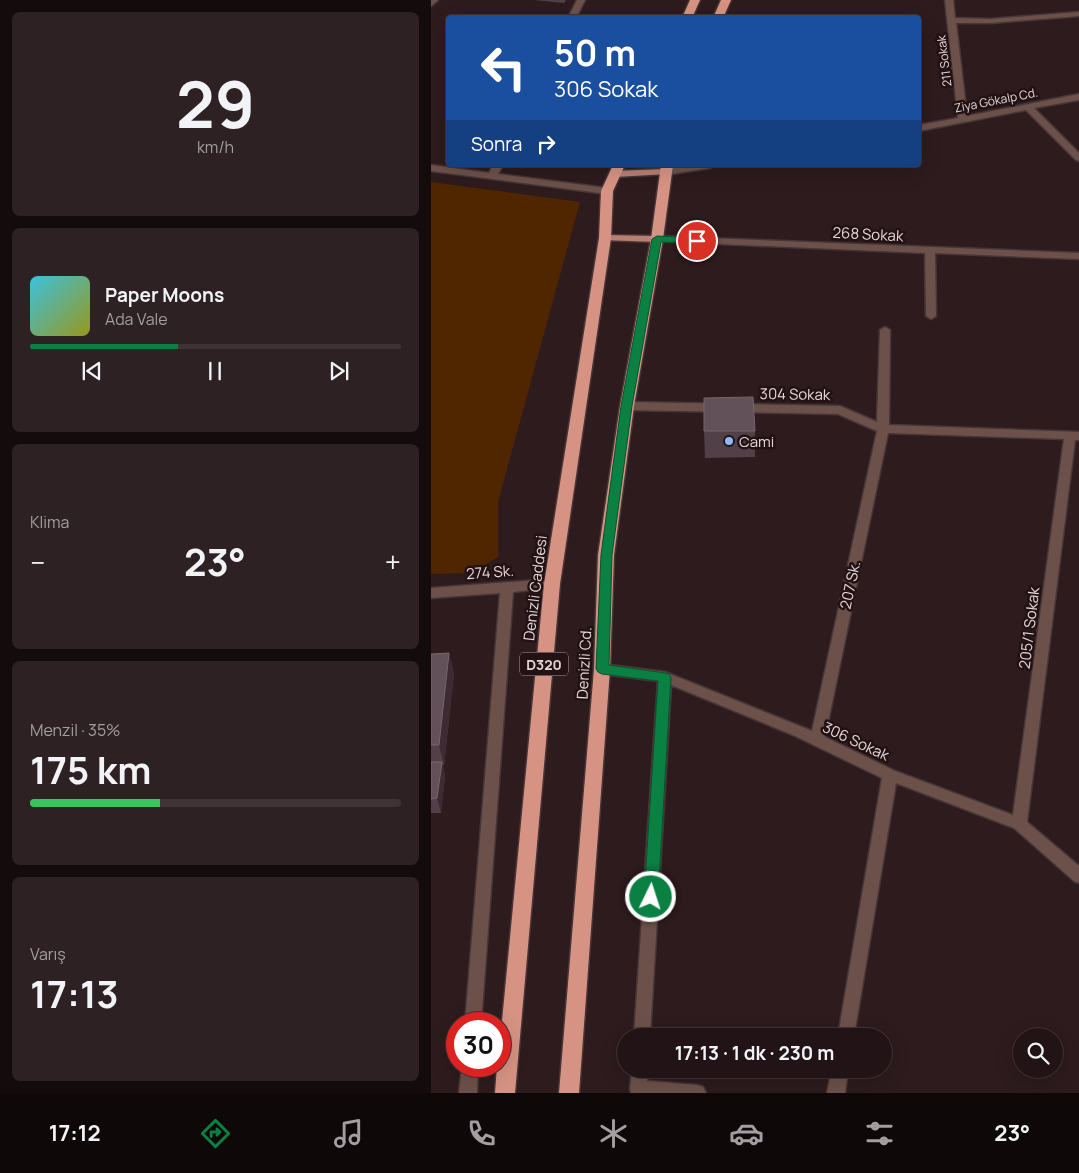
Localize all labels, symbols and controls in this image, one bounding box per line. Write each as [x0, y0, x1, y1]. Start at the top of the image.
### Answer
text: 50 m [554, 29, 636, 77]
street label: 211 Sokak [932, 33, 956, 88]
icon: left [471, 35, 536, 100]
text: 29 [176, 59, 255, 148]
text: 306 Sokak [554, 74, 658, 104]
street label: Ziya Gökalp Cd. [953, 84, 1039, 116]
icon: right [532, 130, 560, 158]
text: Sonra [471, 131, 522, 157]
text: km/h [197, 136, 234, 158]
pin [676, 220, 718, 262]
street label: 268 Sokak [832, 222, 905, 246]
icon: arrive [683, 227, 711, 255]
text: Paper Moons [105, 282, 224, 308]
text: Ada Vale [105, 308, 168, 330]
icon: previous [78, 357, 106, 385]
icon: pause [201, 357, 229, 385]
icon: next [325, 357, 353, 385]
street label: 304 Sokak [760, 383, 831, 405]
place label: Cami [739, 431, 774, 452]
marker: Cami [723, 435, 735, 447]
text: Klima [30, 511, 69, 533]
street label: Denizli Caddesi [518, 534, 552, 642]
text: 23° [184, 535, 246, 587]
text: − [30, 543, 45, 581]
text: + [385, 543, 401, 581]
street label: 207 Sk. [835, 559, 865, 611]
street label: 274 Sk. [465, 560, 515, 584]
street label: 205/1 Sokak [1014, 585, 1045, 670]
street label: Denizli Cd. [572, 626, 596, 700]
road number: D320 [520, 652, 568, 676]
street label: 306 Sokak [819, 716, 893, 766]
text: Menzil · 35% [30, 719, 121, 741]
text: 175 km [30, 743, 151, 795]
position arrow [624, 870, 676, 922]
text: Varış [30, 943, 66, 965]
text: 17:13 [30, 967, 119, 1019]
speed limit sign: 30 [446, 1012, 511, 1077]
map controls [1013, 1028, 1063, 1078]
button: search [1013, 1028, 1063, 1078]
text: 17:13 · 1 dk · 230 m [675, 1040, 834, 1066]
icon: directions [198, 1116, 233, 1151]
icon: music [331, 1116, 366, 1151]
icon: phone [464, 1116, 499, 1151]
icon: climate [596, 1116, 631, 1151]
icon: car [729, 1116, 764, 1151]
icon: filters [862, 1116, 897, 1151]
text: 17:12 [49, 1118, 101, 1148]
text: 23° [994, 1118, 1030, 1148]

